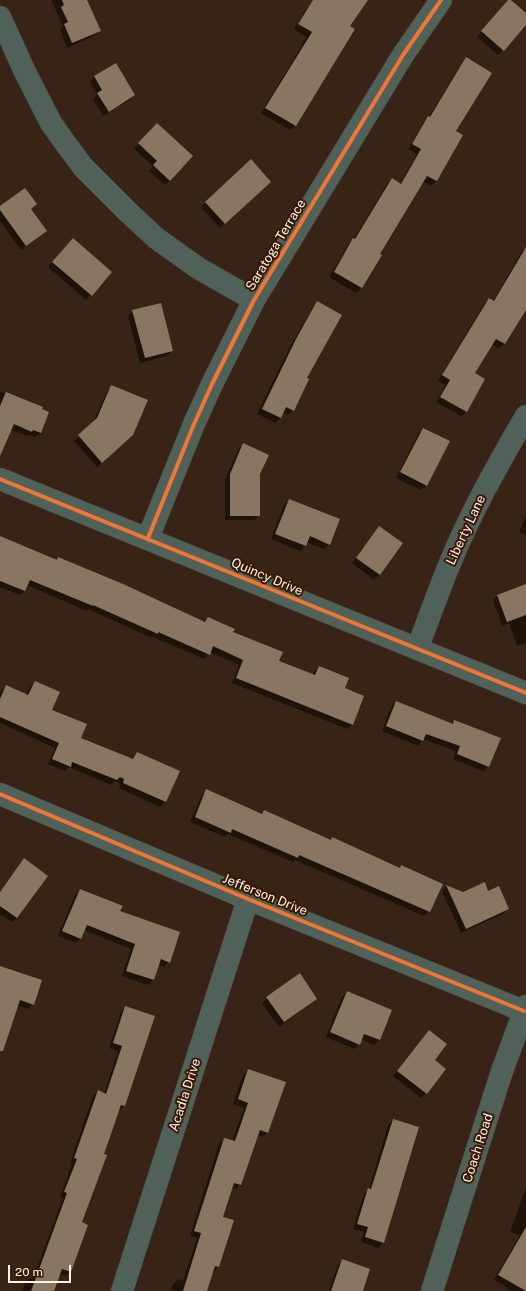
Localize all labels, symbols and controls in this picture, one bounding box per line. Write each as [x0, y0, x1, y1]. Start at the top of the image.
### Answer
street label: Saratoga Terrace [243, 197, 309, 293]
street label: Liberty Lane [443, 493, 489, 567]
street label: Quincy Drive [229, 555, 305, 599]
street label: Jefferson Drive [220, 871, 310, 919]
street label: Acadia Drive [166, 1057, 204, 1133]
street label: Coach Road [459, 1111, 497, 1185]
scale bar [10, 1257, 73, 1283]
text: 20 m [15, 1265, 43, 1279]

